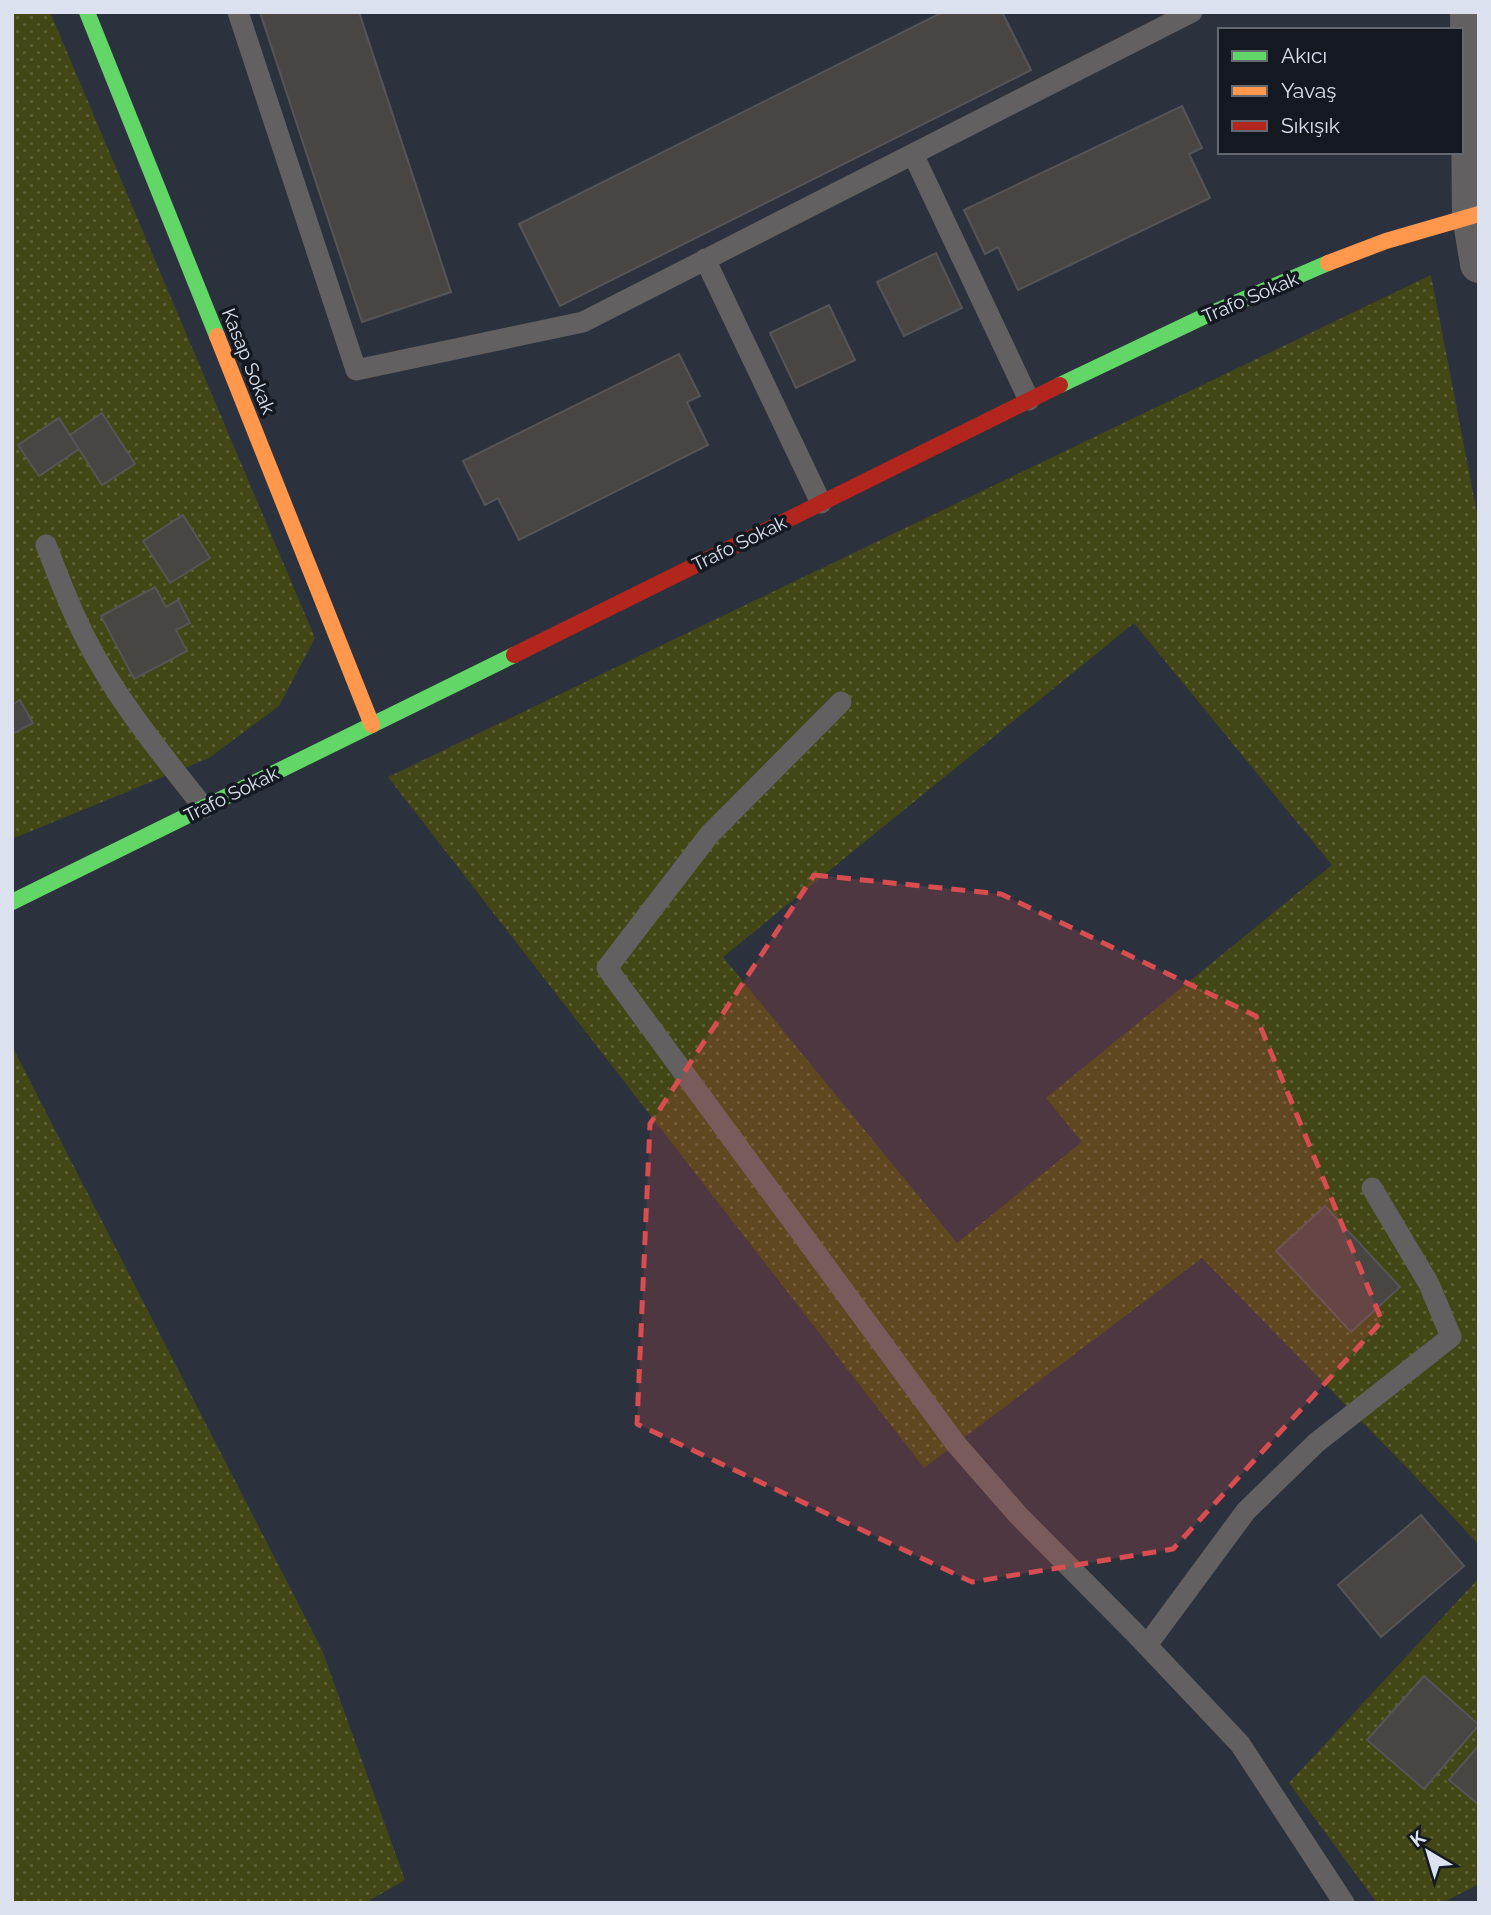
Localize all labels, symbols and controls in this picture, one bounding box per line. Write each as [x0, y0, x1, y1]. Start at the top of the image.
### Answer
legend [1218, 28, 1463, 154]
text: Akıcı [1281, 43, 1327, 68]
text: Yavaş [1281, 78, 1336, 103]
text: Sıkışık [1281, 113, 1340, 138]
street label: Trafo Sokak [1199, 267, 1301, 327]
street label: Kasap Sokak [218, 305, 280, 417]
street label: Trafo Sokak [688, 511, 790, 575]
street label: Trafo Sokak [180, 762, 282, 826]
north arrow [1393, 1817, 1463, 1887]
text: K [1406, 1826, 1430, 1851]

